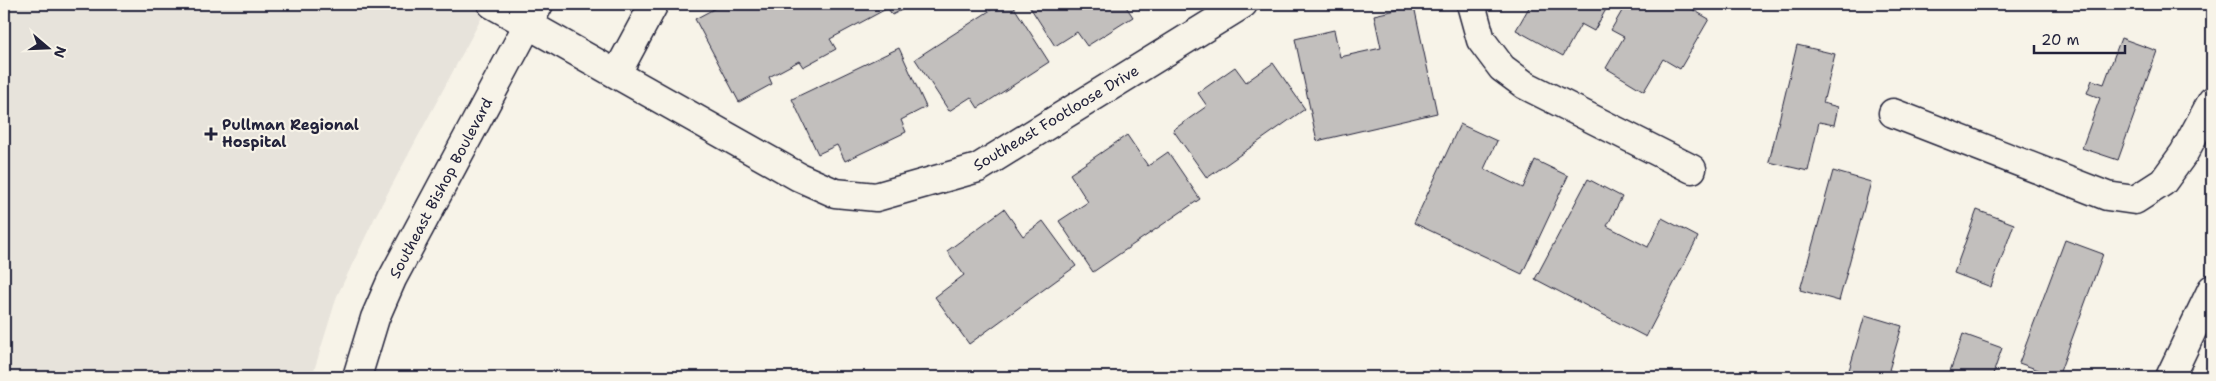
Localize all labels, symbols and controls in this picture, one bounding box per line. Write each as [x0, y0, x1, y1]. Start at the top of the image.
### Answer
north arrow [22, 22, 72, 72]
scale bar [2034, 22, 2125, 54]
text: 20 m [2041, 30, 2080, 50]
text: N [50, 44, 71, 60]
street label: Southeast Footloose Drive [969, 61, 1143, 175]
street label: Southeast Bishop Boulevard [385, 94, 497, 282]
place label: Pullman Regional Hospital [222, 115, 359, 152]
marker: Pullman Regional Hospital [204, 127, 218, 141]

